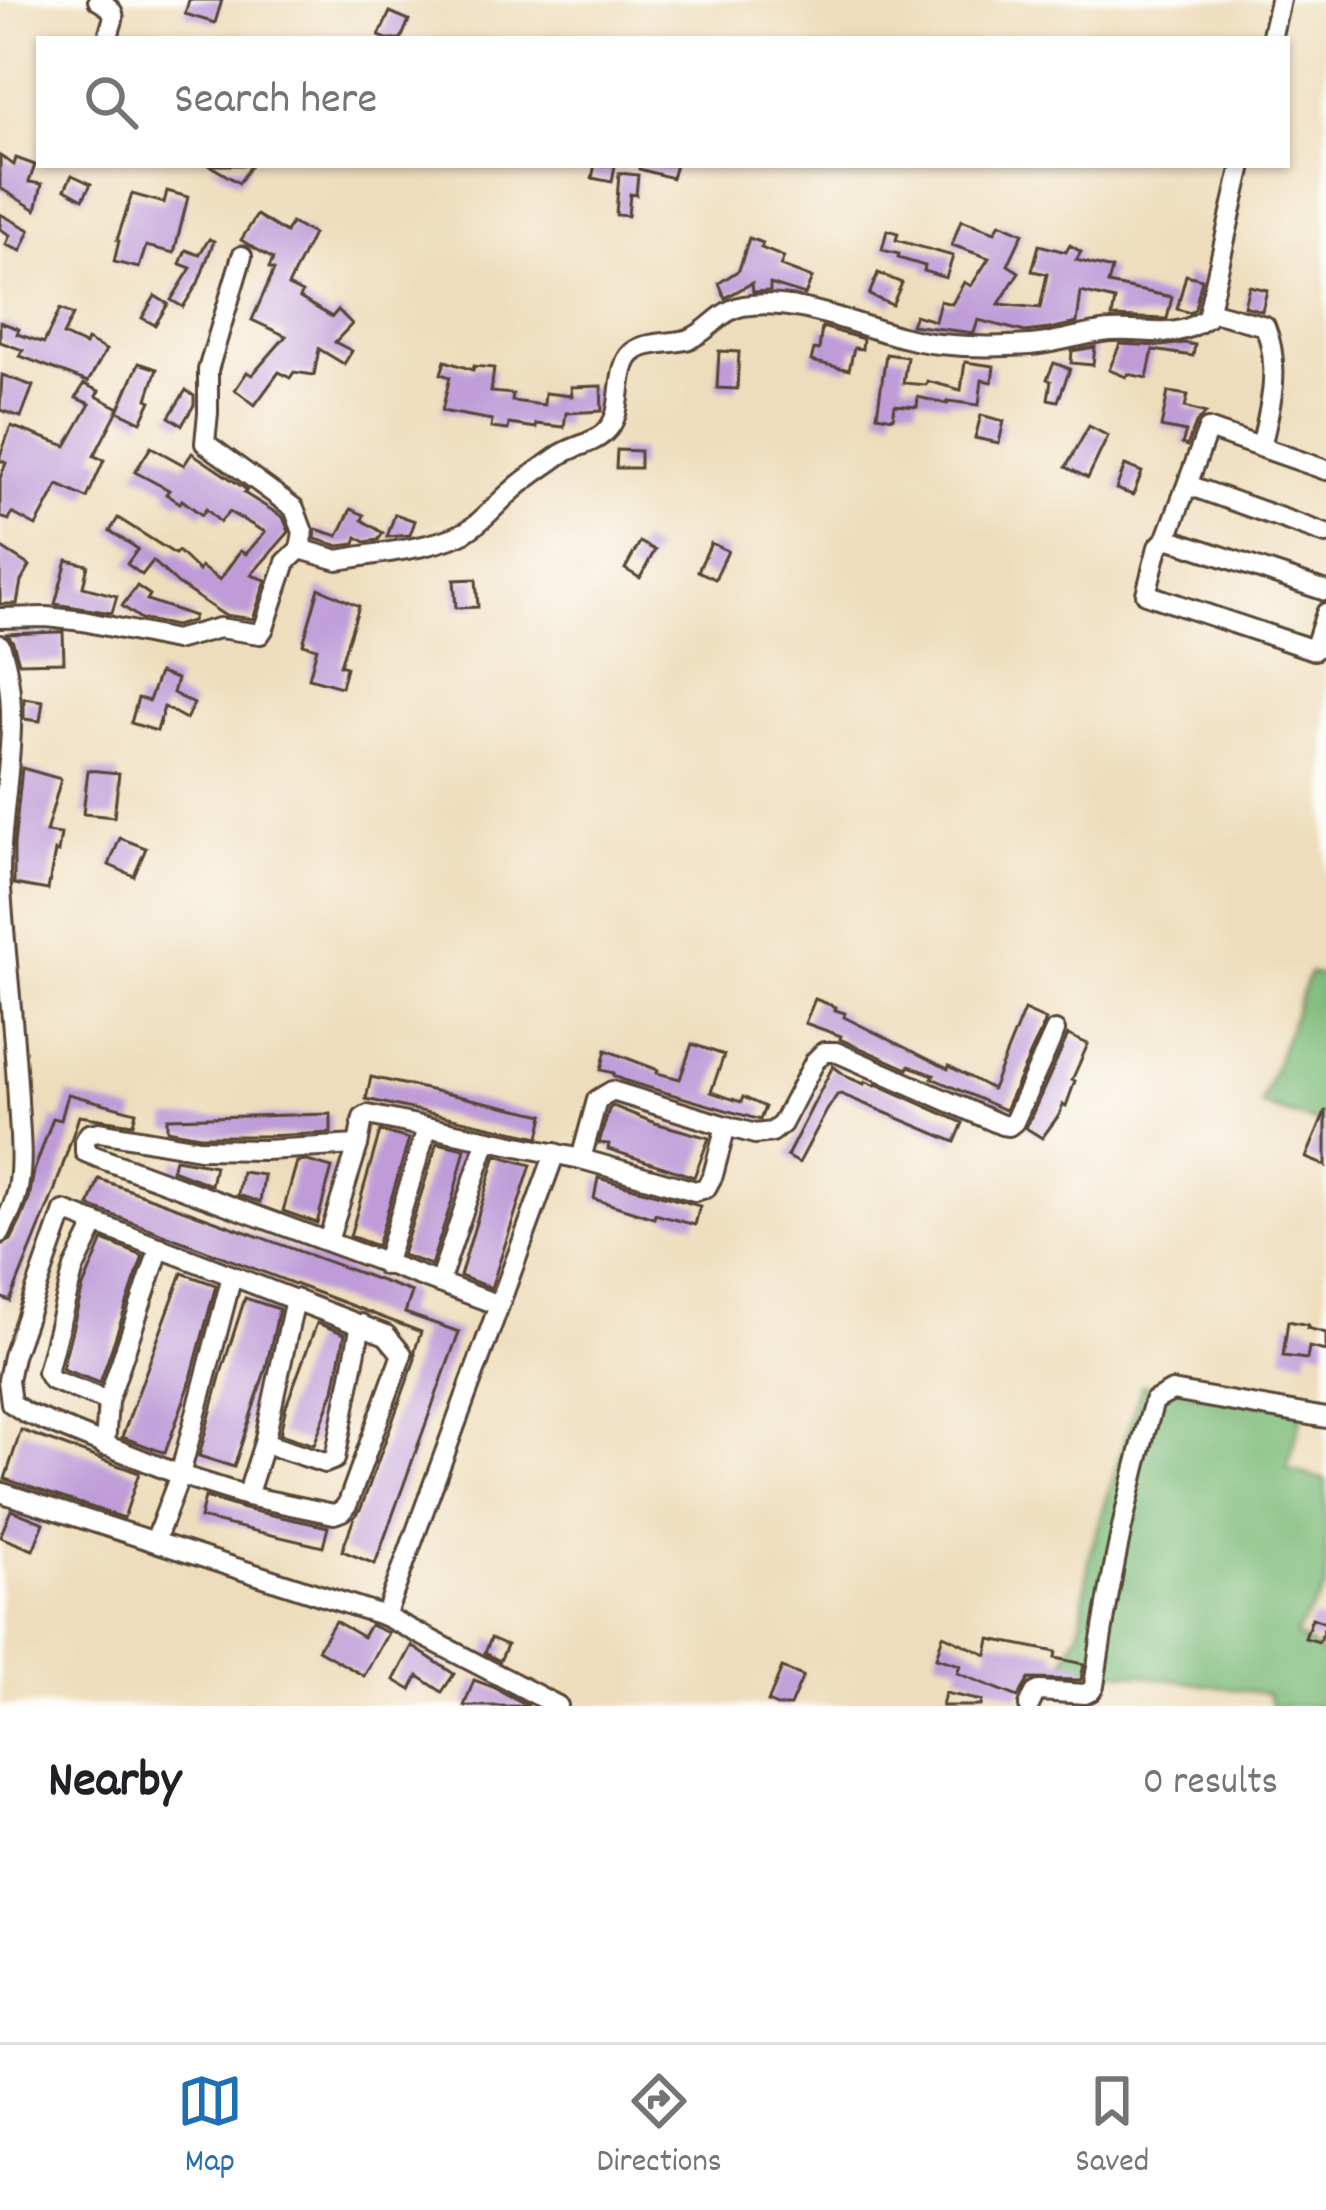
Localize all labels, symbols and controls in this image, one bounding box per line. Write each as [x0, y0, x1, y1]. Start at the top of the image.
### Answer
search box [36, 36, 1290, 168]
icon: search [78, 69, 144, 135]
text: Search here [174, 70, 377, 134]
text: Nearby [48, 1748, 181, 1820]
text: 0 results [1143, 1757, 1278, 1812]
tab: Map [177, 2068, 243, 2187]
tab: Directions [597, 2068, 722, 2187]
tab: Saved [1075, 2068, 1149, 2187]

